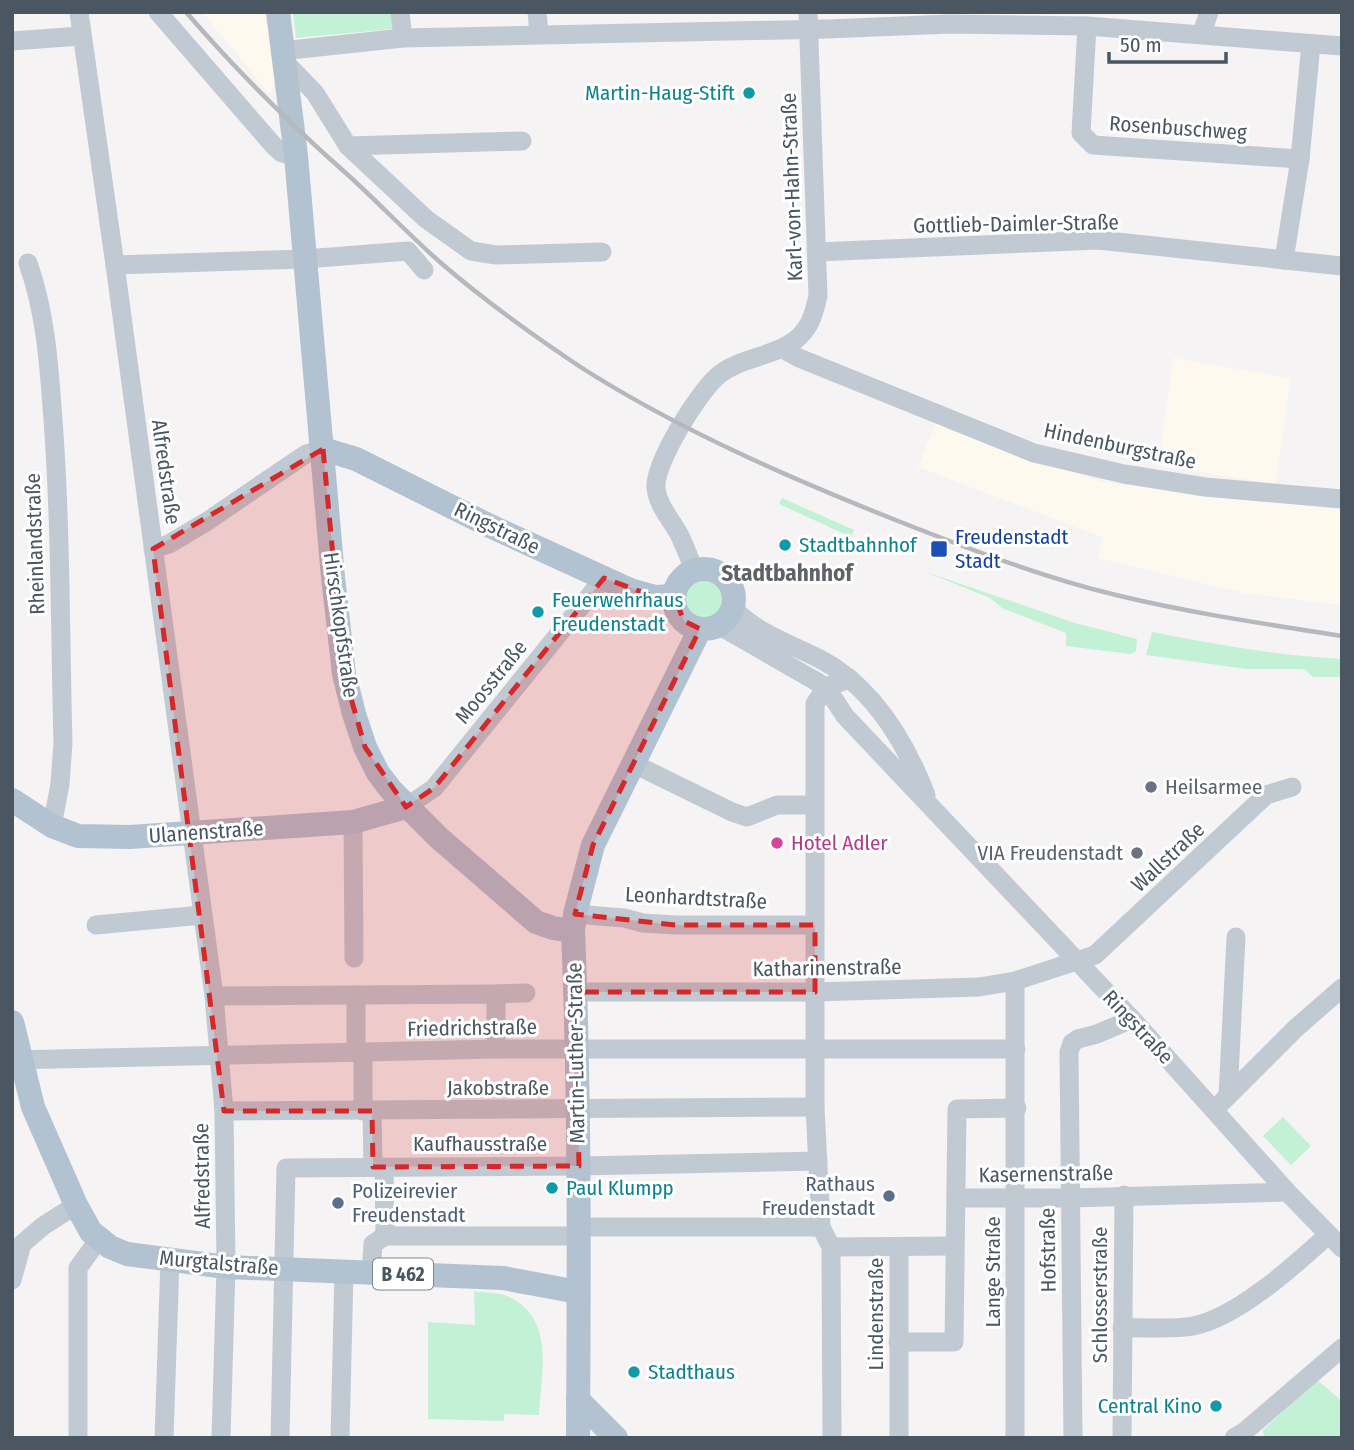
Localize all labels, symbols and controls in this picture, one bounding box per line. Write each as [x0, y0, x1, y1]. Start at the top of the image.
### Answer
scale bar [1109, 21, 1226, 65]
text: 50 m [1120, 32, 1162, 58]
place label: Martin-Haug-Stift [585, 80, 735, 106]
marker: Martin-Haug-Stift [741, 85, 757, 101]
street label: Karl-von-Hahn-Straße [776, 92, 808, 282]
street label: Rosenbuschweg [1108, 110, 1248, 146]
street label: Gottlieb-Daimler-Straße [913, 209, 1119, 239]
street label: Hindenburgstraße [1041, 417, 1199, 475]
street label: Alfredstraße [146, 418, 186, 526]
street label: Rheinlandstraße [20, 473, 50, 615]
street label: Ringstraße [450, 496, 544, 560]
place label: Freudenstadt Stadt [955, 524, 1068, 574]
place label: Stadtbahnhof [799, 532, 918, 558]
marker: Stadtbahnhof [777, 537, 793, 553]
marker: Freudenstadt Stadt [929, 539, 949, 559]
street label: Hirschkopfstraße [318, 551, 364, 699]
district label: Stadtbahnhof [721, 559, 855, 587]
place label: Feuerwehrhaus Freudenstadt [552, 587, 683, 637]
marker: Feuerwehrhaus Freudenstadt [530, 604, 546, 620]
street label: Moosstraße [449, 635, 533, 729]
place label: Heilsarmee [1165, 774, 1262, 800]
marker: Heilsarmee [1143, 779, 1159, 795]
street label: Ulanenstraße [148, 815, 264, 849]
street label: Wallstraße [1126, 817, 1210, 897]
place label: Hotel Adler [791, 830, 888, 856]
marker: Hotel Adler [769, 835, 785, 851]
place label: VIA Freudenstadt [977, 840, 1123, 866]
marker: VIA Freudenstadt [1129, 845, 1145, 861]
street label: Leonhardtstraße [624, 881, 768, 915]
street label: Katharinenstraße [752, 954, 902, 982]
street label: Martin-Luther-Straße [561, 962, 591, 1144]
street label: Ringstraße [1097, 985, 1179, 1069]
street label: Friedrichstraße [407, 1014, 537, 1042]
street label: Jakobstraße [447, 1075, 549, 1101]
street label: Alfredstraße [188, 1123, 216, 1229]
street label: Kaufhausstraße [413, 1131, 547, 1157]
street label: Kasernenstraße [978, 1160, 1114, 1188]
place label: Rathaus Freudenstadt [762, 1171, 875, 1221]
place label: Paul Klumpp [566, 1175, 674, 1201]
place label: Polizeirevier Freudenstadt [352, 1178, 465, 1228]
marker: Paul Klumpp [544, 1180, 560, 1196]
marker: Rathaus Freudenstadt [881, 1188, 897, 1204]
marker: Polizeirevier Freudenstadt [330, 1195, 346, 1211]
street label: Hofstraße [1034, 1208, 1062, 1292]
street label: Lange Straße [980, 1216, 1006, 1328]
street label: Schlosserstraße [1087, 1227, 1113, 1363]
street label: Murgtalstraße [158, 1245, 280, 1281]
road number: B 462 [373, 1258, 433, 1290]
street label: Lindenstraße [863, 1258, 889, 1370]
place label: Stadthaus [648, 1359, 735, 1385]
marker: Stadthaus [626, 1364, 642, 1380]
place label: Central Kino [1098, 1393, 1202, 1419]
marker: Central Kino [1208, 1398, 1224, 1414]

